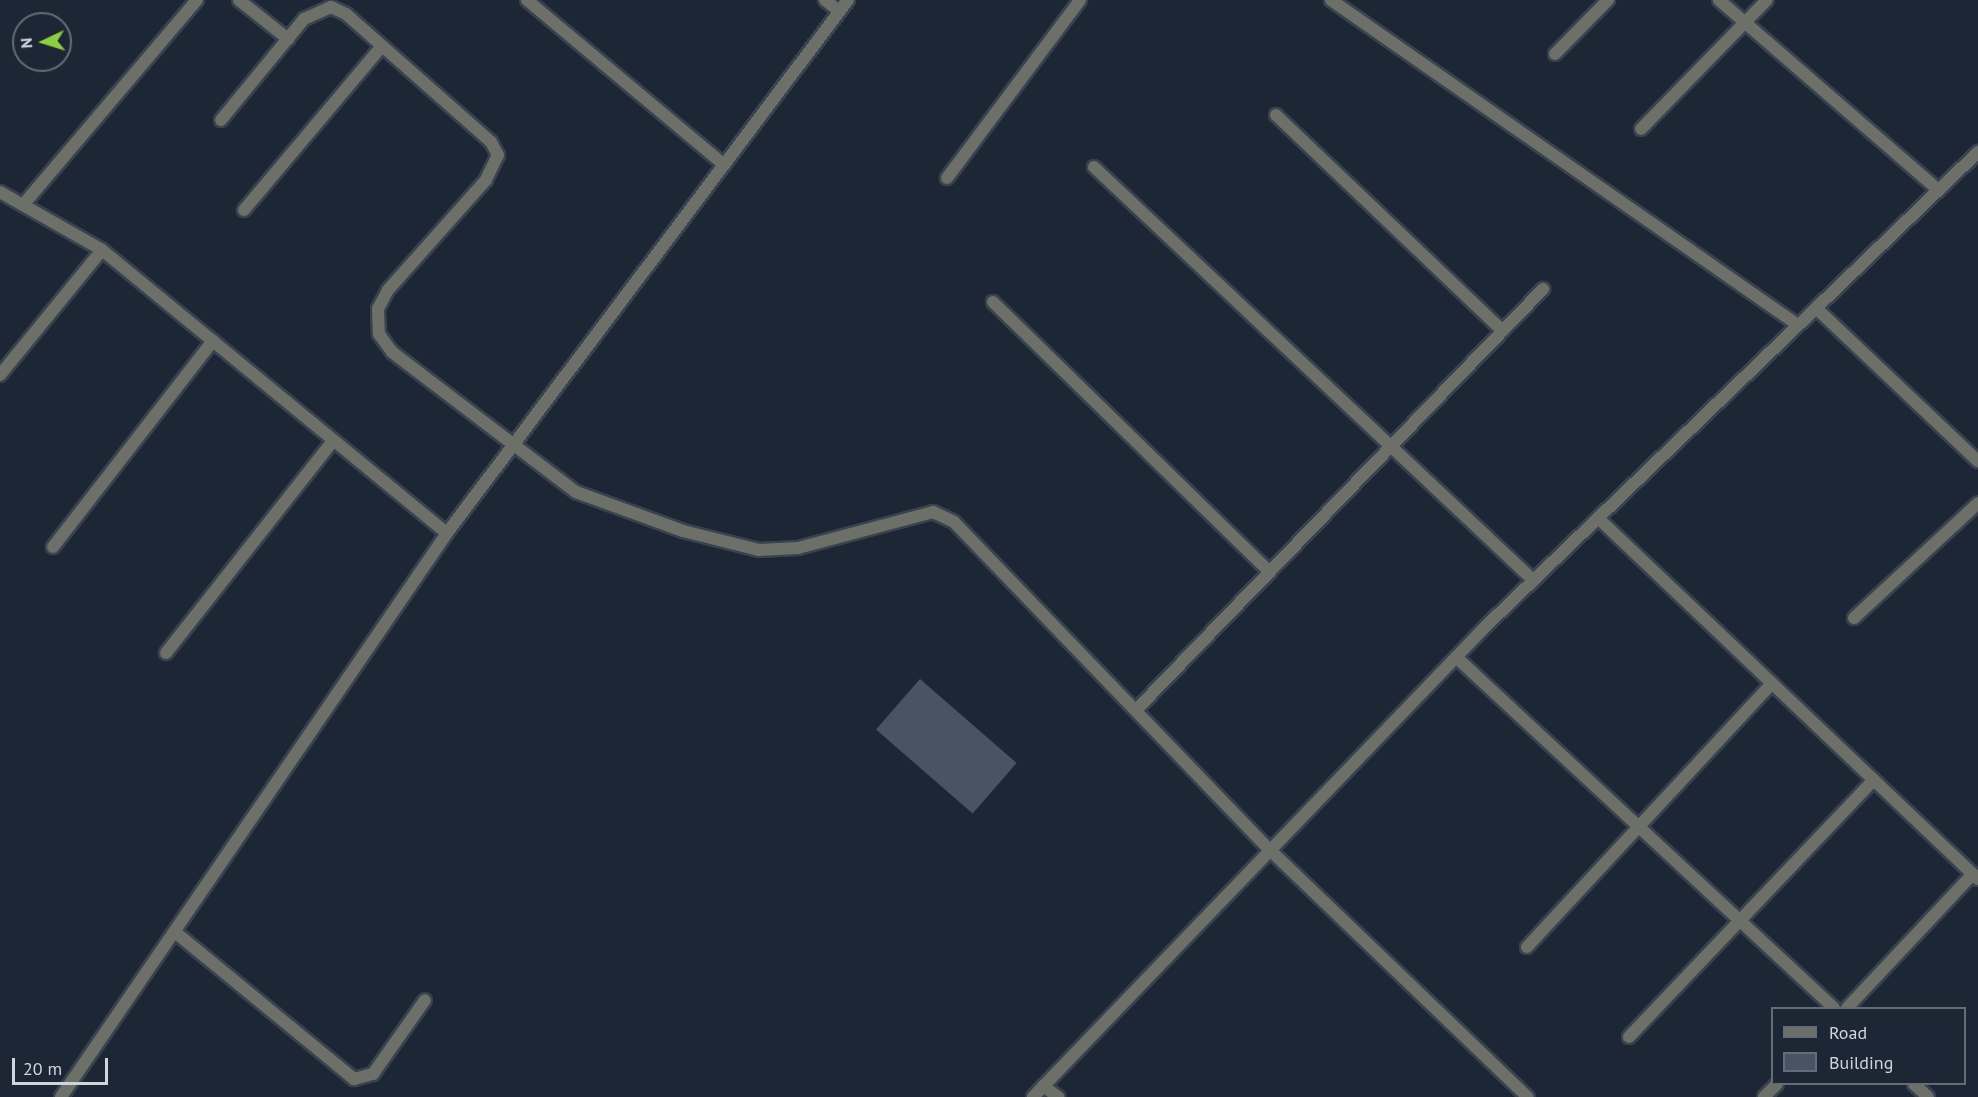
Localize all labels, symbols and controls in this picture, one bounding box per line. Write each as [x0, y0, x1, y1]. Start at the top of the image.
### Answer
north arrow [12, 12, 72, 72]
text: N [16, 37, 36, 49]
legend [1771, 1007, 1966, 1085]
text: Road [1829, 1021, 1867, 1044]
scale bar [15, 1046, 111, 1084]
text: Building [1829, 1051, 1893, 1074]
text: 20 m [23, 1057, 62, 1080]

